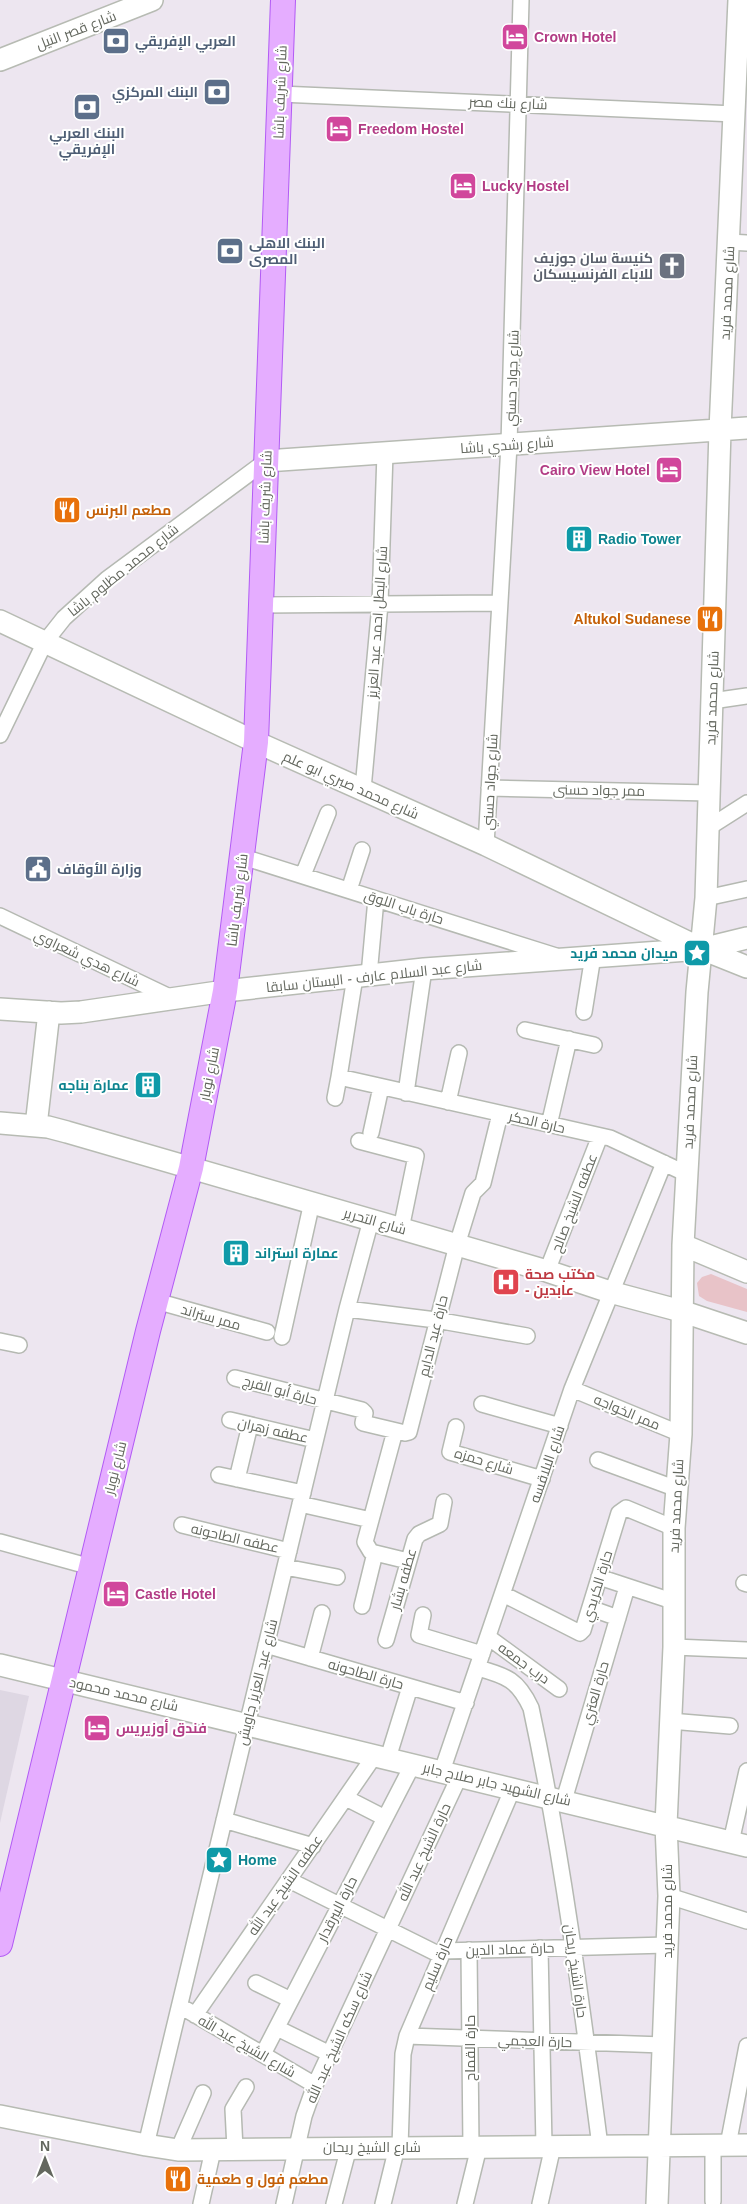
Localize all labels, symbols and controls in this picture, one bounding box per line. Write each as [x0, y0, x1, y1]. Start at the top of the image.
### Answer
street label: شارع قصر النيل [34, 7, 119, 54]
hotel icon: Crown Hotel [500, 22, 530, 52]
bank icon: العربي الإفريقي [101, 26, 131, 56]
place label: Crown Hotel [534, 29, 616, 45]
place label: العربي الإفريقي [135, 33, 236, 53]
street label: شارع شريف باشا [270, 45, 291, 139]
bank icon: البنك المركزي [202, 77, 232, 107]
place label: البنك المركزي [112, 84, 198, 103]
bank icon: البنك العربي الإفريقي [72, 92, 102, 122]
street label: شارع بنك مصر [467, 94, 548, 113]
hotel icon: Freedom Hostel [324, 114, 354, 144]
place label: Freedom Hostel [358, 121, 464, 137]
place label: البنك العربي الإفريقي [49, 125, 125, 161]
hotel icon: Lucky Hostel [448, 171, 478, 201]
place label: Lucky Hostel [482, 178, 569, 194]
place label: البنك الاهلى المصرى [249, 235, 325, 268]
bank icon: البنك الاهلى المصرى [215, 236, 245, 266]
street label: شارع محمد فريد [717, 245, 738, 341]
place label: كنيسة سان جوزيف للاباء الفرنسيسكان [533, 250, 653, 283]
church icon: كنيسة سان جوزيف للاباء الفرنسيسكان [657, 251, 687, 281]
street label: شارع جواد حسني [502, 329, 526, 427]
street label: شارع رشدي باشا [460, 434, 555, 460]
street label: شارع شريف باشا [255, 450, 276, 544]
hotel icon: Cairo View Hotel [654, 455, 684, 485]
place label: Cairo View Hotel [540, 462, 650, 478]
restaurant icon: مطعم البرنس [52, 495, 82, 525]
place label: مطعم البرنس [86, 502, 171, 520]
street label: شارع محمد مظلوم باشا [65, 521, 183, 621]
building icon: Radio Tower [564, 524, 594, 554]
place label: Radio Tower [598, 531, 682, 547]
street label: شارع البطل احمد عبد العزيز [364, 545, 391, 700]
restaurant icon: Altukol Sudanese [695, 604, 725, 634]
place label: Altukol Sudanese [574, 611, 691, 627]
street label: شارع محمد فريد [702, 651, 723, 745]
street label: شارع جواد حسني [479, 733, 505, 831]
street label: شارع محمد صبري ابو علم [279, 748, 421, 826]
street label: ممر جواد حسنى [553, 781, 645, 799]
street label: شارع شريف باشا [223, 853, 252, 948]
public building icon: وزارة الأوقاف [23, 854, 53, 884]
place label: وزارة الأوقاف [57, 861, 142, 878]
street label: حارة باب اللوق [362, 887, 446, 928]
street label: شارع هدي شعراوي [30, 927, 142, 993]
place icon: ميدان محمد فريد [682, 938, 712, 968]
place label: ميدان محمد فريد [570, 945, 678, 962]
street label: شارع عبد السلام عارف - البستان سابقا [265, 957, 483, 997]
street label: شارع نوبار [196, 1046, 223, 1103]
street label: شارع محمد فريد [680, 1054, 701, 1150]
building icon: عمارة بناجه [133, 1070, 163, 1100]
place label: عمارة بناجه [59, 1077, 129, 1093]
street label: حارة الحكر [506, 1108, 567, 1136]
street label: عطفه الشيخ صالح [548, 1151, 601, 1255]
street label: شارع التحرير [341, 1204, 408, 1239]
building icon: عمارة استراند [221, 1238, 251, 1268]
place label: عمارة استراند [255, 1245, 338, 1262]
place label: مكتب صحة - عابدين [525, 1266, 595, 1299]
hospital icon: مكتب صحة - عابدين [491, 1267, 521, 1297]
street label: حارة عبد الدايم [415, 1294, 453, 1379]
street label: ممر ستراند [179, 1301, 243, 1333]
street label: حارة أبو الفرج [241, 1371, 319, 1409]
street label: ممر الخواجه [592, 1391, 662, 1433]
street label: عطفه زهران [236, 1414, 310, 1446]
street label: شارع البلاقسه [526, 1423, 569, 1505]
street label: شارع نوبار [100, 1440, 130, 1498]
street label: شارع حمزه [452, 1444, 515, 1478]
street label: شارع محمد فريد [666, 1458, 687, 1554]
street label: عطفه الطاحونه [190, 1520, 280, 1556]
street label: عطفه بشار [386, 1546, 419, 1613]
street label: حارة الكريدي [579, 1548, 619, 1625]
hotel icon: Castle Hotel [101, 1579, 131, 1609]
place label: Castle Hotel [135, 1586, 216, 1602]
street label: شارع عبد العزيز جاويش [234, 1617, 281, 1747]
street label: درب جمعه [495, 1639, 553, 1687]
street label: حارة الطاحونه [327, 1656, 405, 1692]
street label: حارة العتري [578, 1660, 615, 1728]
street label: شارع محمد محمود [68, 1674, 180, 1715]
hotel icon: فندق أوزيريس [82, 1713, 112, 1743]
place label: فندق أوزيريس [116, 1719, 207, 1737]
street label: شارع الشهيد جابر صلاح جابر [420, 1759, 573, 1810]
street label: حارة الشيخ عبد الله [393, 1800, 455, 1904]
street label: عطفه الشيخ عبد الله [244, 1831, 326, 1939]
place icon: Home [204, 1845, 234, 1875]
place label: Home [238, 1852, 277, 1868]
street label: شارع محمد فريد [659, 1864, 676, 1958]
street label: حارة البيرقدار [313, 1874, 360, 1945]
street label: حارة الشيخ ريحان [561, 1923, 591, 2019]
street label: حارة سليم [419, 1934, 457, 1993]
street label: حارة عماد الدين [465, 1939, 555, 1959]
street label: شارع سكه الشيخ عبد الله [302, 1968, 376, 2106]
street label: شارع الشيخ عبد الله [195, 2011, 299, 2081]
street label: حارة القماح [462, 2015, 479, 2081]
street label: حارة العجمي [497, 2032, 572, 2054]
north arrow [20, 2134, 70, 2184]
text: N [40, 2138, 50, 2154]
street label: شارع الشيخ ريحان [323, 2139, 421, 2156]
restaurant icon: مطعم فول و طعمية [163, 2164, 193, 2194]
place label: مطعم فول و طعمية [197, 2171, 328, 2189]

